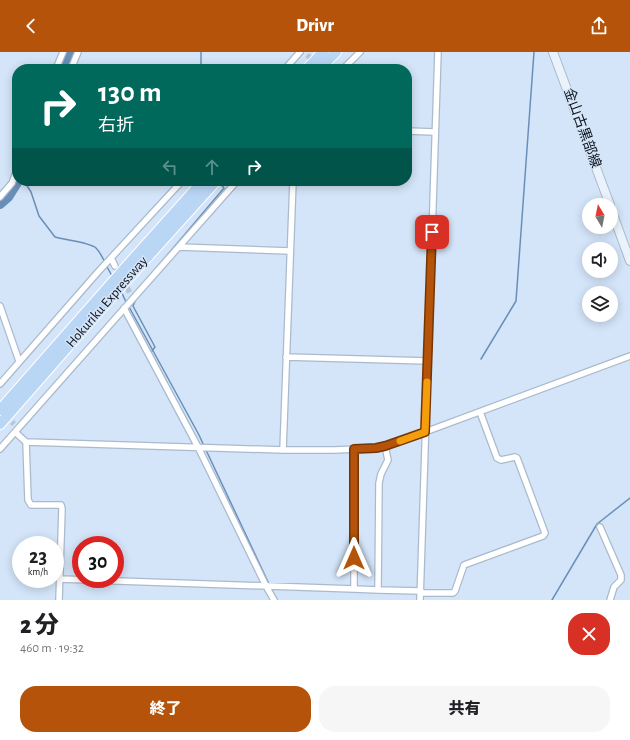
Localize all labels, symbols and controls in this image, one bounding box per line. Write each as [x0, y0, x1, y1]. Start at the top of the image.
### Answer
icon: back [20, 15, 42, 37]
icon: share [588, 15, 610, 37]
text: Drivr [296, 17, 334, 35]
text: 130 m [98, 79, 162, 107]
icon: right [32, 80, 84, 132]
street label: 金山古黒部線 [561, 86, 604, 170]
text: 右折 [98, 117, 134, 135]
icon: left [159, 156, 181, 178]
icon: ahead [201, 156, 223, 178]
icon: right [243, 156, 265, 178]
north arrow [582, 198, 618, 234]
map controls [582, 198, 618, 322]
pin [415, 215, 449, 249]
icon: arrive [421, 221, 443, 243]
button: sound [582, 242, 618, 278]
street label: Hokuriku Expressway [64, 254, 150, 350]
button: layers [582, 286, 618, 322]
speed limit sign: 30 [72, 536, 124, 588]
position arrow [333, 537, 375, 579]
text: 23 [29, 547, 47, 567]
text: km/h [28, 567, 48, 577]
button: close [568, 613, 610, 655]
text: 2 分 [20, 614, 59, 638]
text: 460 m · 19:32 [20, 642, 84, 655]
button: 終了 [20, 686, 311, 732]
button: 共有 [319, 686, 610, 732]

